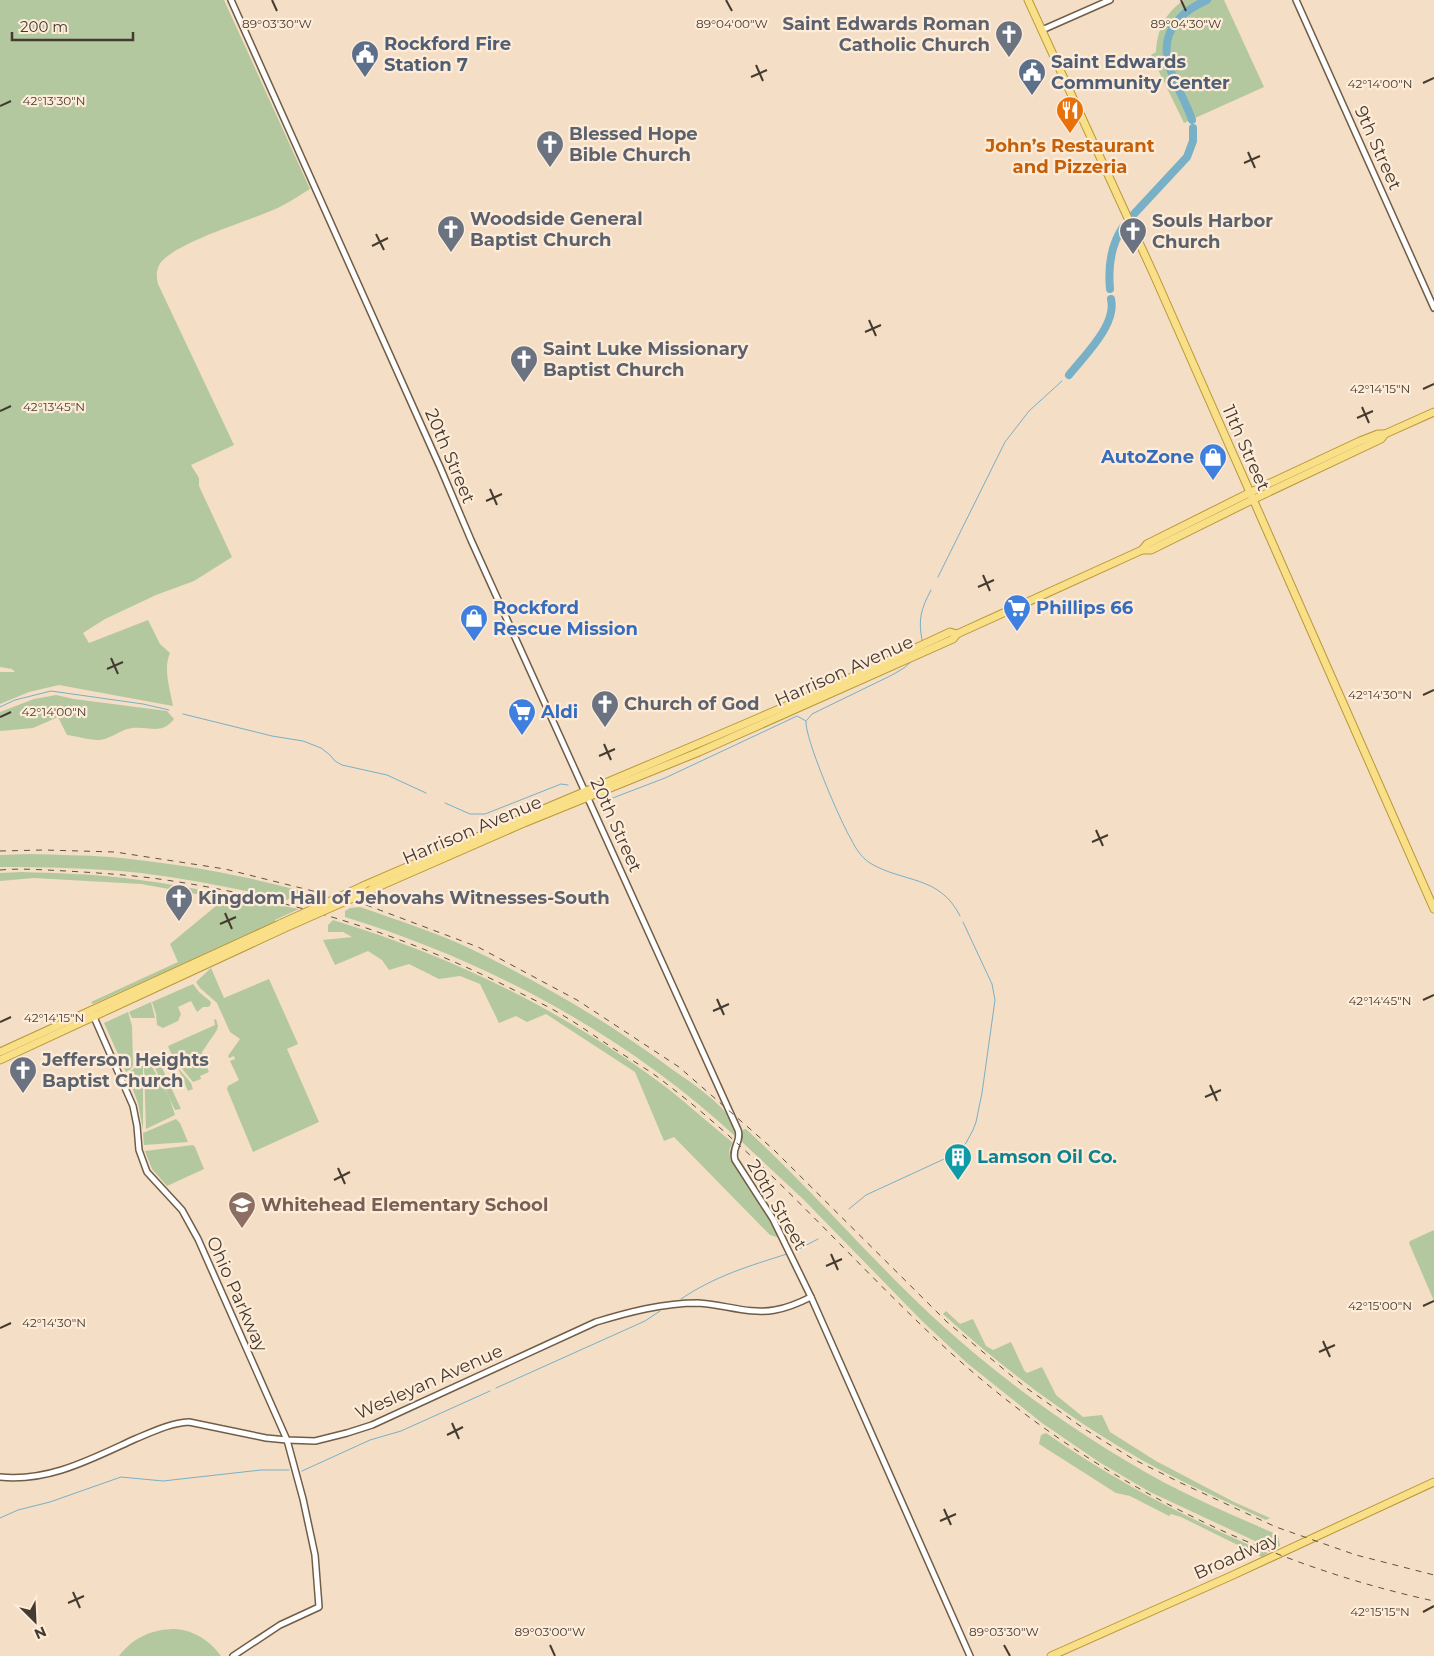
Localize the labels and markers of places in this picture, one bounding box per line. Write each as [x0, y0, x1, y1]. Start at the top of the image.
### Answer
place label: Saint Edwards Roman Catholic Church [782, 13, 990, 56]
church icon: Saint Edwards Roman Catholic Church [994, 19, 1024, 58]
place label: Rockford Fire Station 7 [384, 33, 511, 76]
public building icon: Rockford Fire Station 7 [350, 39, 380, 78]
place label: Saint Edwards Community Center [1051, 51, 1230, 94]
public building icon: Saint Edwards Community Center [1017, 57, 1047, 96]
restaurant icon: John’s Restaurant and Pizzeria [1055, 95, 1085, 134]
place label: Blessed Hope Bible Church [569, 123, 698, 166]
church icon: Blessed Hope Bible Church [535, 129, 565, 168]
place label: John’s Restaurant and Pizzeria [985, 135, 1155, 178]
place label: Woodside General Baptist Church [470, 208, 643, 251]
place label: Souls Harbor Church [1152, 210, 1273, 253]
church icon: Woodside General Baptist Church [436, 214, 466, 253]
church icon: Souls Harbor Church [1118, 216, 1148, 255]
place label: Saint Luke Missionary Baptist Church [543, 338, 749, 381]
church icon: Saint Luke Missionary Baptist Church [509, 344, 539, 383]
shop icon: AutoZone [1198, 442, 1228, 481]
place label: AutoZone [1100, 446, 1194, 468]
supermarket icon: Phillips 66 [1002, 593, 1032, 632]
place label: Rockford Rescue Mission [493, 597, 638, 640]
place label: Phillips 66 [1036, 597, 1134, 619]
shop icon: Rockford Rescue Mission [459, 603, 489, 642]
church icon: Church of God [590, 689, 620, 728]
place label: Church of God [624, 693, 760, 715]
supermarket icon: Aldi [507, 697, 537, 736]
place label: Aldi [540, 701, 578, 723]
church icon: Kingdom Hall of Jehovahs Witnesses-South [164, 883, 194, 922]
place label: Kingdom Hall of Jehovahs Witnesses-South [198, 887, 610, 909]
place label: Jefferson Heights Baptist Church [41, 1049, 209, 1092]
church icon: Jefferson Heights Baptist Church [8, 1055, 38, 1094]
building icon: Lamson Oil Co. [943, 1142, 973, 1181]
place label: Lamson Oil Co. [977, 1146, 1117, 1168]
school or university icon: Whitehead Elementary School [227, 1190, 257, 1229]
place label: Whitehead Elementary School [261, 1194, 548, 1216]

